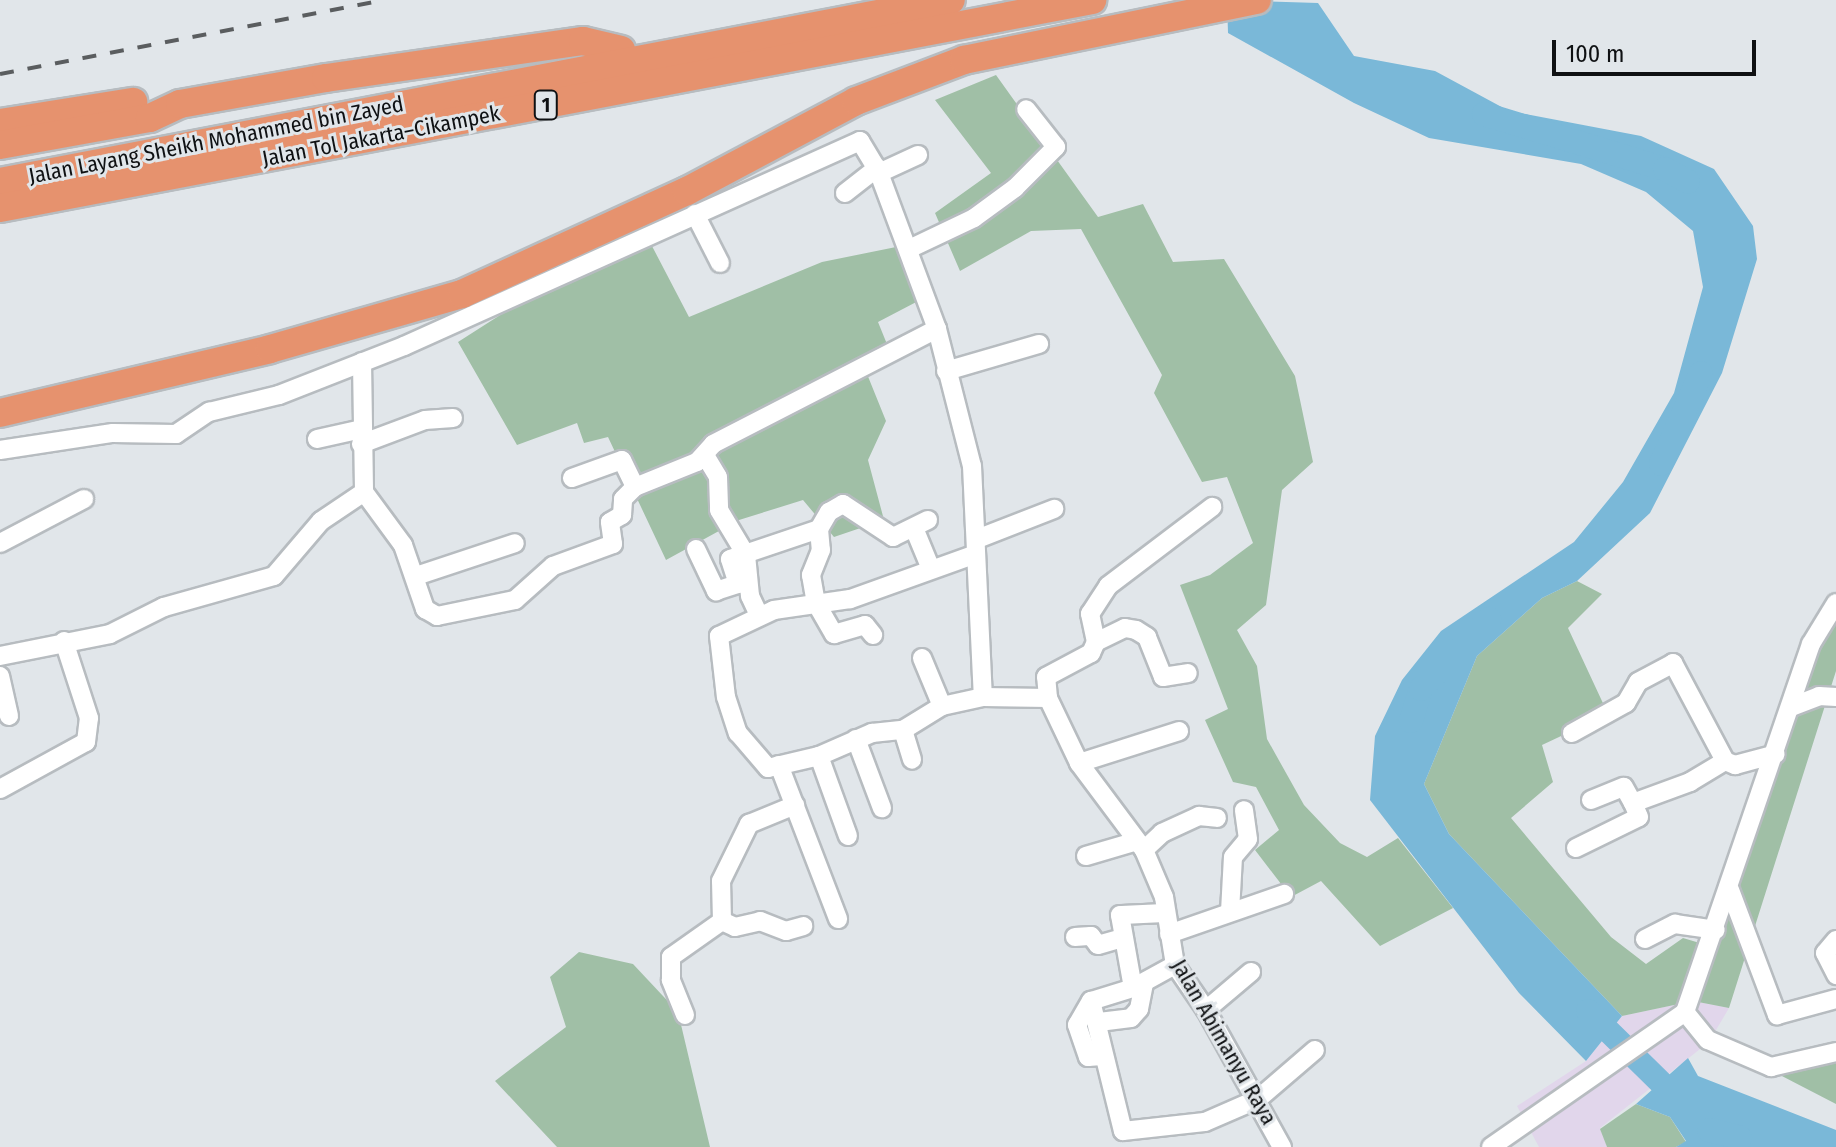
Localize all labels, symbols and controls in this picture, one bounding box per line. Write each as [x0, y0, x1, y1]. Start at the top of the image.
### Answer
scale bar [1556, 24, 1760, 74]
text: 100 m [1566, 40, 1624, 68]
road number: 1 [532, 89, 560, 121]
street label: Jalan Layang Sheikh Mohammed bin Zayed [26, 91, 406, 189]
street label: Jalan Tol Jakarta–Cikampek [260, 100, 502, 172]
street label: Jalan Abimanyu Raya [1166, 955, 1282, 1129]

